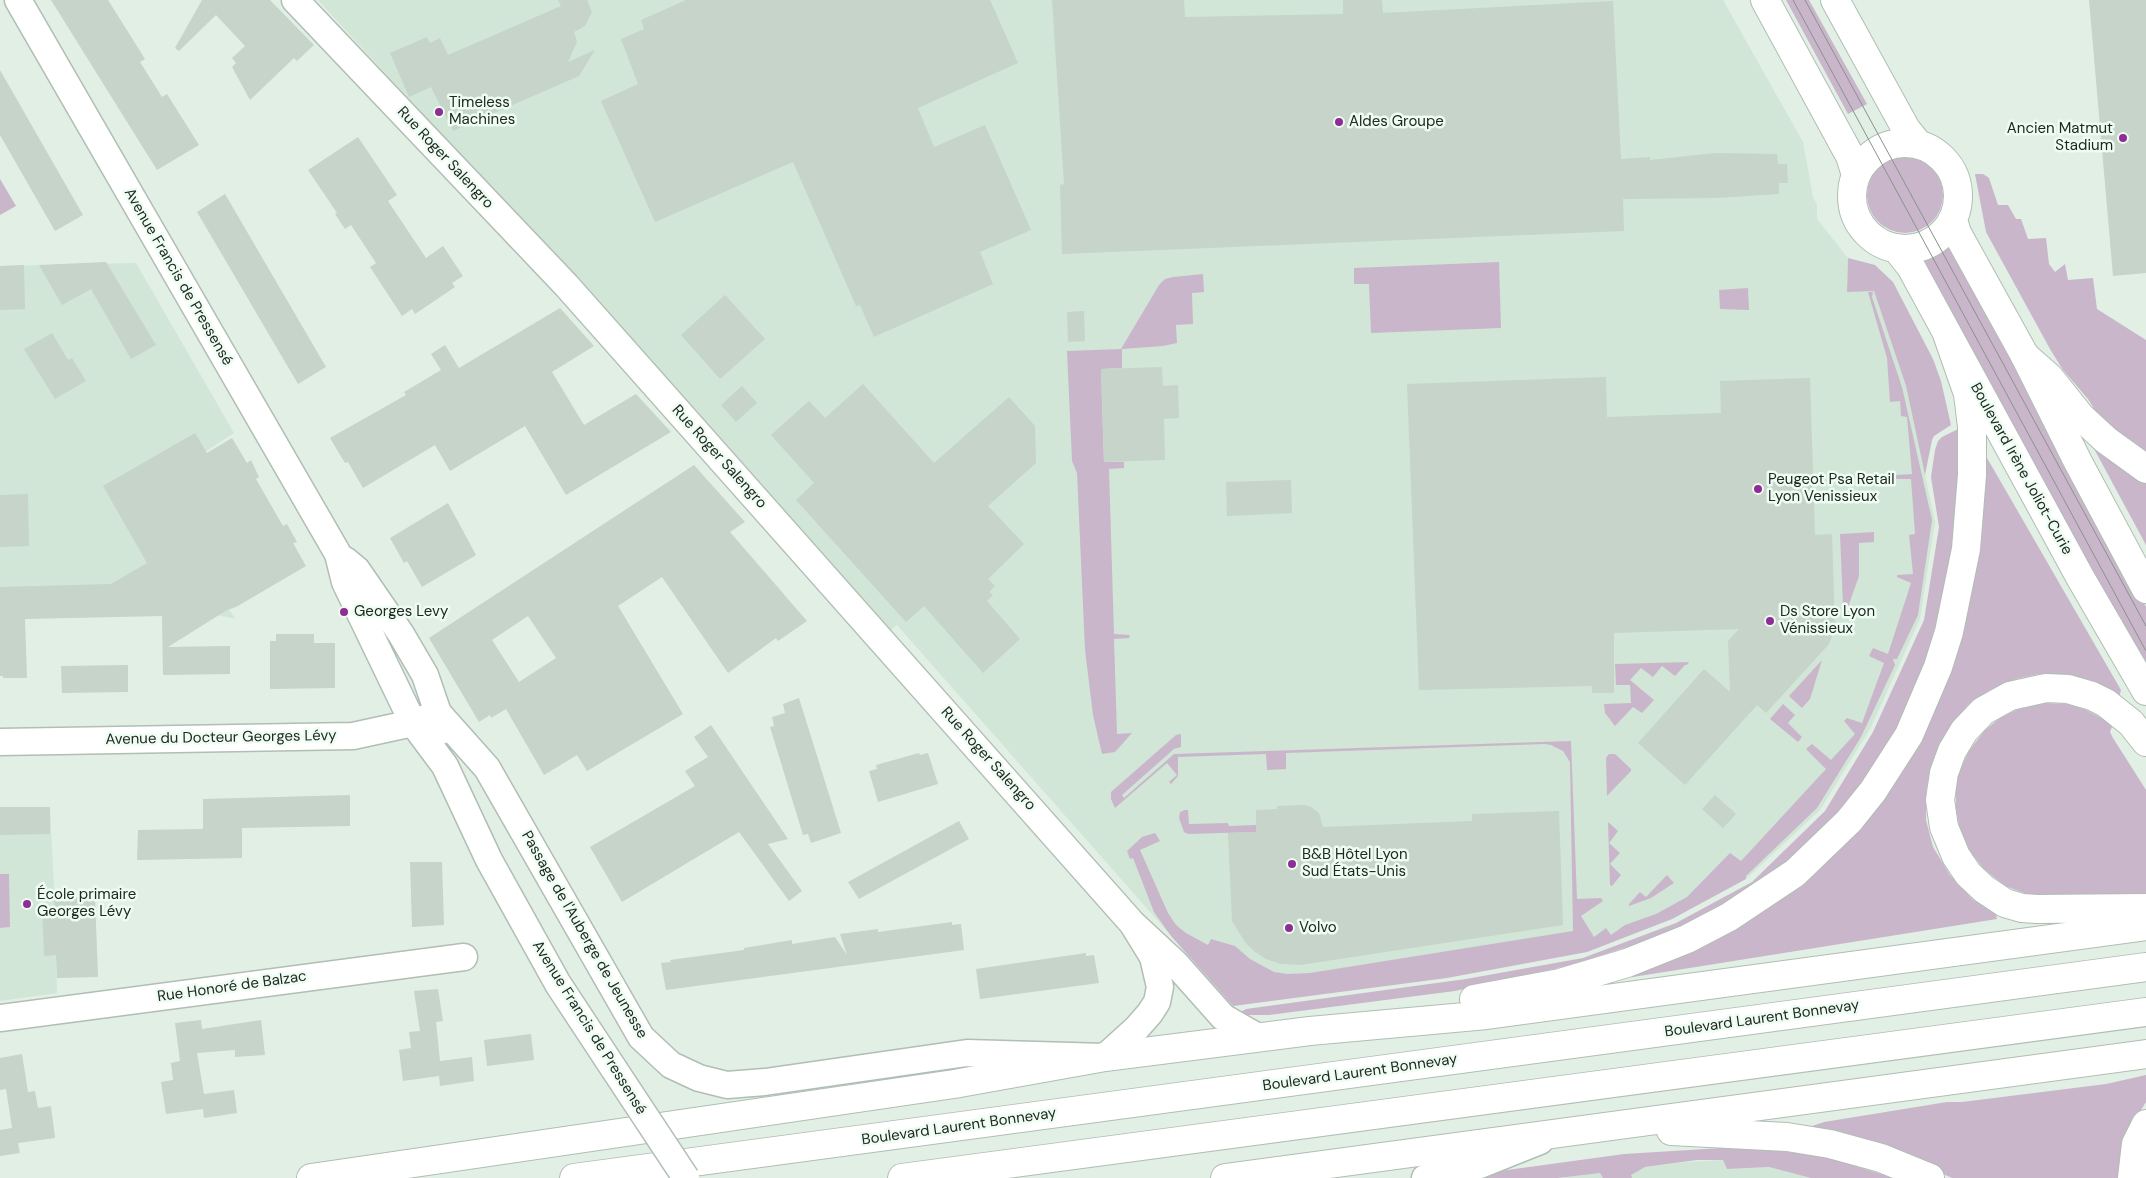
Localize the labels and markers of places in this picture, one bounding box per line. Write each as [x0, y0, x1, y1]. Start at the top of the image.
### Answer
place label: Timeless Machines [449, 94, 515, 129]
marker: Timeless Machines [433, 106, 445, 118]
place label: Aldes Groupe [1349, 113, 1444, 131]
marker: Aldes Groupe [1333, 116, 1345, 128]
place label: Ancien Matmut Stadium [2007, 120, 2113, 155]
marker: Ancien Matmut Stadium [2117, 132, 2129, 144]
place label: Peugeot Psa Retail Lyon Venissieux [1768, 471, 1895, 506]
marker: Peugeot Psa Retail Lyon Venissieux [1752, 483, 1764, 495]
place label: Georges Levy [354, 603, 448, 621]
place label: Ds Store Lyon Vénissieux [1780, 603, 1875, 638]
marker: Georges Levy [338, 606, 350, 618]
marker: Ds Store Lyon Vénissieux [1764, 615, 1776, 627]
place label: B&B Hôtel Lyon Sud États-Unis [1302, 846, 1408, 881]
marker: B&B Hôtel Lyon Sud États-Unis [1286, 858, 1298, 870]
place label: École primaire Georges Lévy [37, 886, 136, 921]
marker: École primaire Georges Lévy [21, 898, 33, 910]
place label: Volvo [1299, 919, 1337, 937]
marker: Volvo [1283, 922, 1295, 934]

